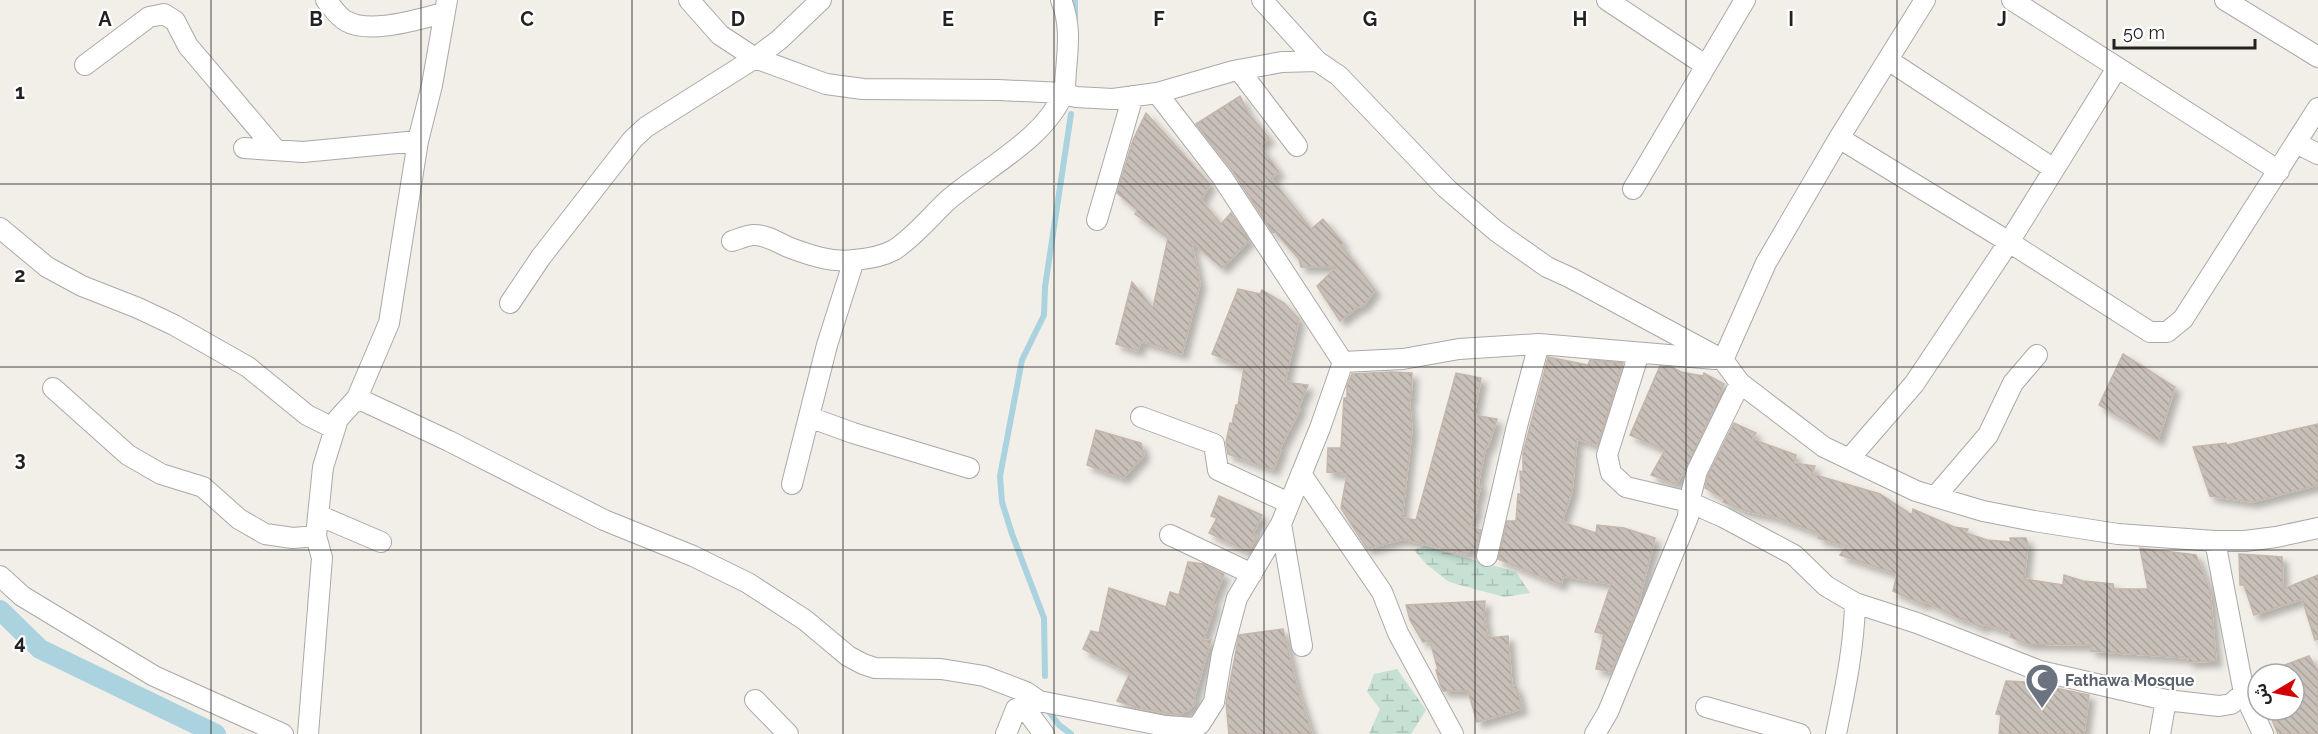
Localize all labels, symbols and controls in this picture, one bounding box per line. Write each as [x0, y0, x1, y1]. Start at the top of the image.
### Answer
text: A [98, 7, 112, 31]
text: B [309, 7, 323, 31]
text: C [520, 7, 534, 31]
text: D [731, 7, 745, 31]
text: E [942, 7, 954, 31]
text: F [1153, 7, 1165, 31]
text: G [1363, 7, 1377, 31]
text: H [1573, 7, 1587, 31]
text: I [1788, 7, 1794, 31]
text: J [1997, 7, 2007, 31]
scale bar [2114, 12, 2255, 50]
text: 50 m [2123, 22, 2165, 43]
text: 1 [15, 80, 25, 104]
text: 2 [14, 263, 26, 287]
text: 3 [14, 447, 26, 471]
text: 4 [14, 630, 26, 654]
mosque icon: Fathawa Mosque [2024, 662, 2060, 709]
north arrow [2246, 662, 2306, 722]
place label: Fathawa Mosque [2065, 671, 2195, 690]
text: ش [2250, 682, 2273, 707]

